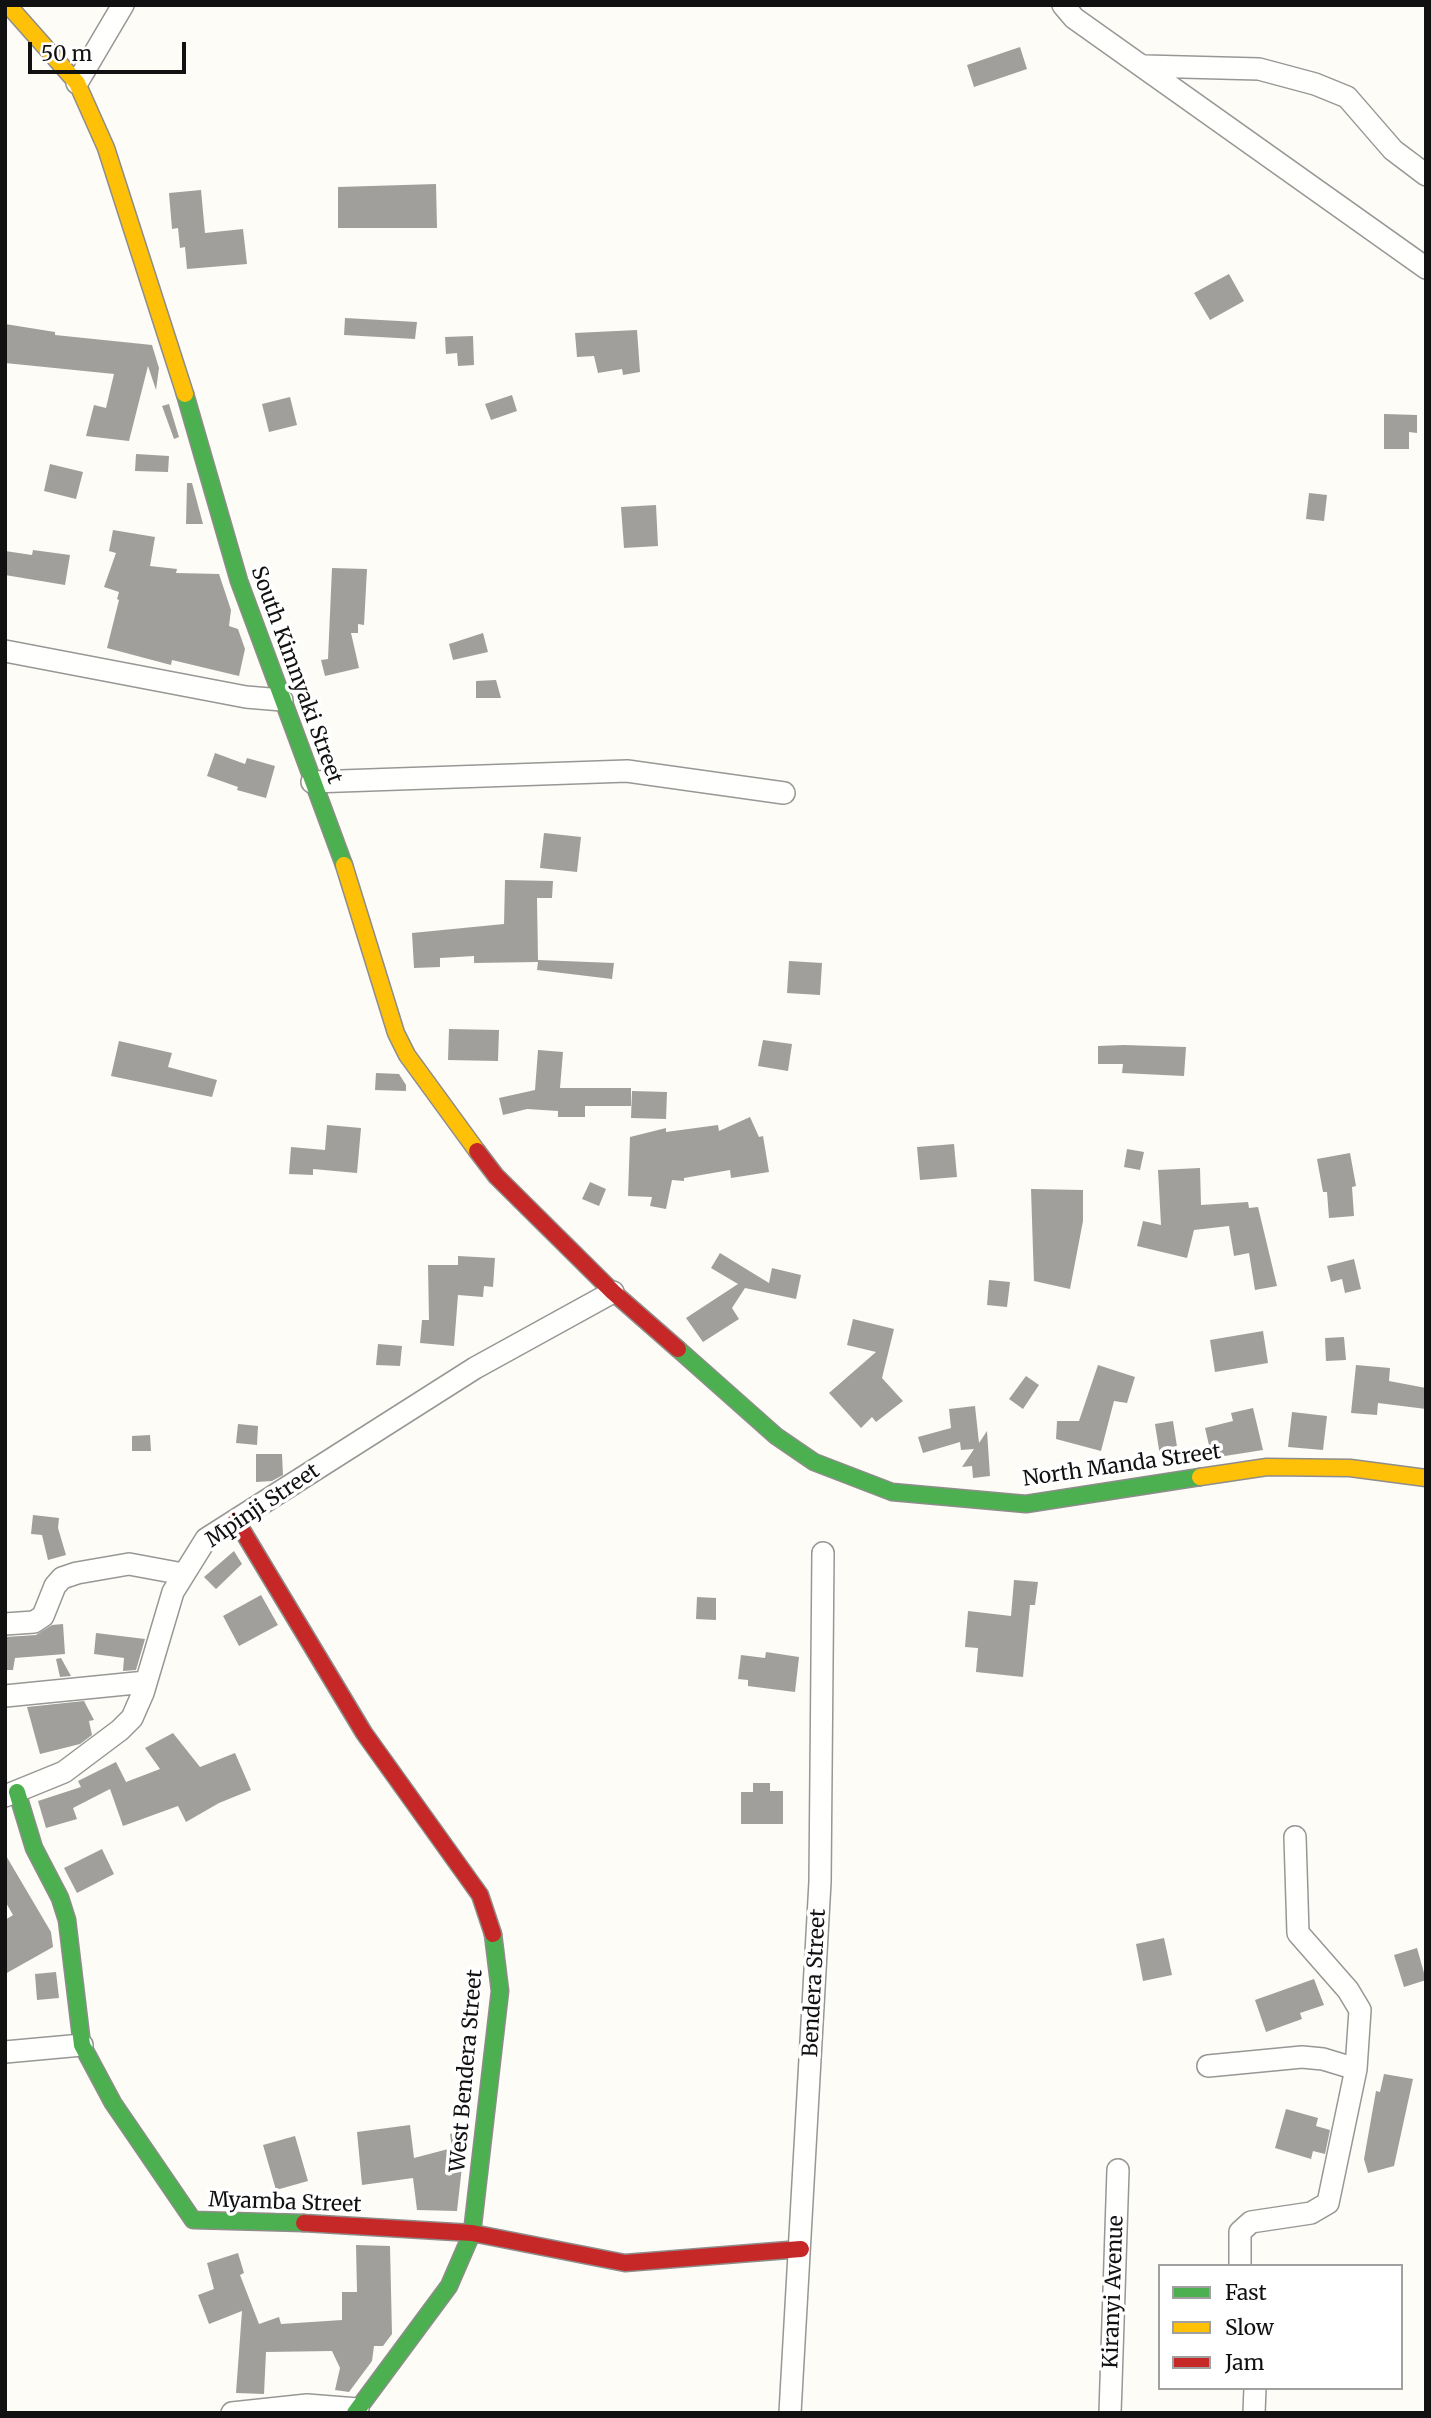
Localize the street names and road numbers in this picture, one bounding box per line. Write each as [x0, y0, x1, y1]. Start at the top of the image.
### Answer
street label: South Kimnyaki Street [245, 563, 347, 787]
street label: North Manda Street [1021, 1440, 1223, 1492]
street label: Mpinji Street [201, 1459, 325, 1553]
street label: Bendera Street [799, 1908, 831, 2058]
street label: West Bendera Street [446, 1969, 488, 2173]
street label: Myamba Street [208, 2188, 362, 2218]
street label: Kiranyi Avenue [1099, 2215, 1129, 2369]

